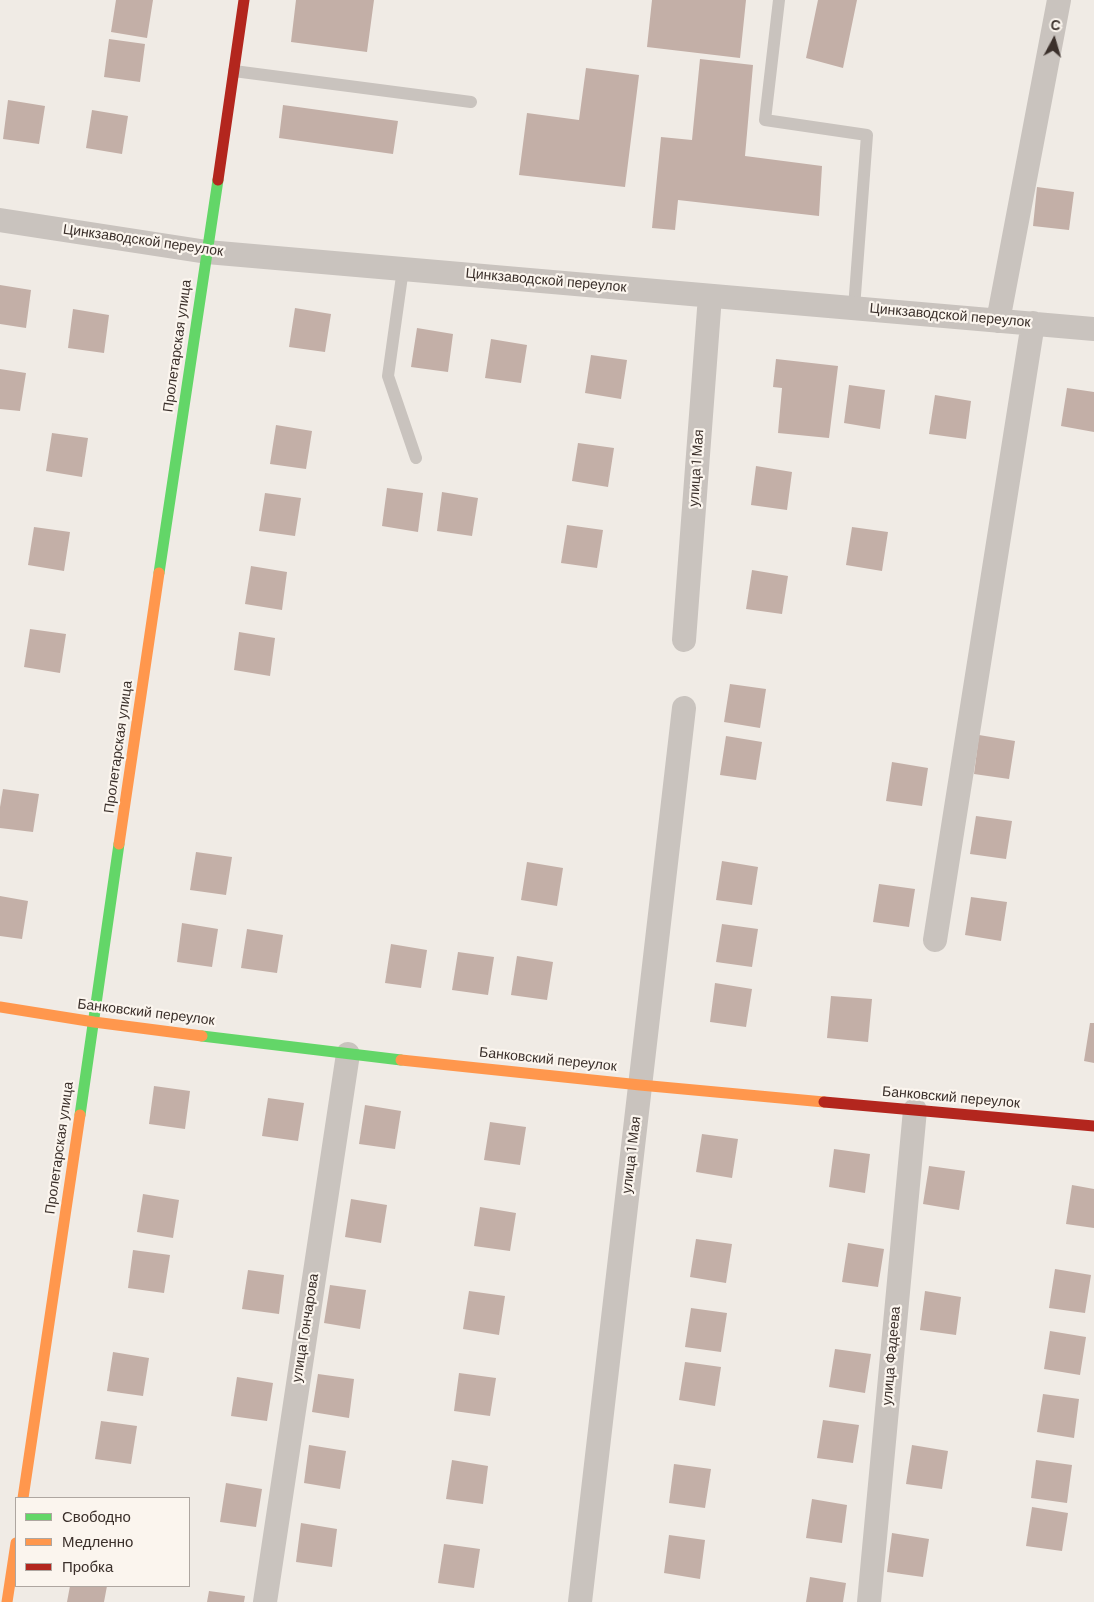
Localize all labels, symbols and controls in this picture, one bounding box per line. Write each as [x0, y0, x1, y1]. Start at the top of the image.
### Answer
north arrow [1029, 15, 1079, 65]
text: С [1050, 16, 1062, 35]
street label: Цинкзаводской переулок [62, 221, 224, 261]
street label: Цинкзаводской переулок [465, 266, 627, 296]
street label: Пролетарская улица [160, 279, 196, 413]
street label: Цинкзаводской переулок [869, 301, 1031, 331]
street label: улица 1 Мая [686, 429, 708, 507]
street label: Пролетарская улица [101, 680, 137, 814]
street label: Банковский переулок [76, 996, 216, 1030]
street label: Банковский переулок [478, 1044, 618, 1076]
street label: Пролетарская улица [42, 1081, 78, 1215]
street label: Банковский переулок [881, 1084, 1021, 1112]
street label: улица 1 Мая [619, 1116, 645, 1194]
street label: улица Гончарова [289, 1272, 323, 1384]
street label: улица Фадеева [879, 1306, 905, 1406]
legend [15, 1497, 190, 1587]
text: Свободно [62, 1507, 131, 1527]
text: Медленно [62, 1532, 133, 1552]
text: Пробка [62, 1557, 113, 1577]

